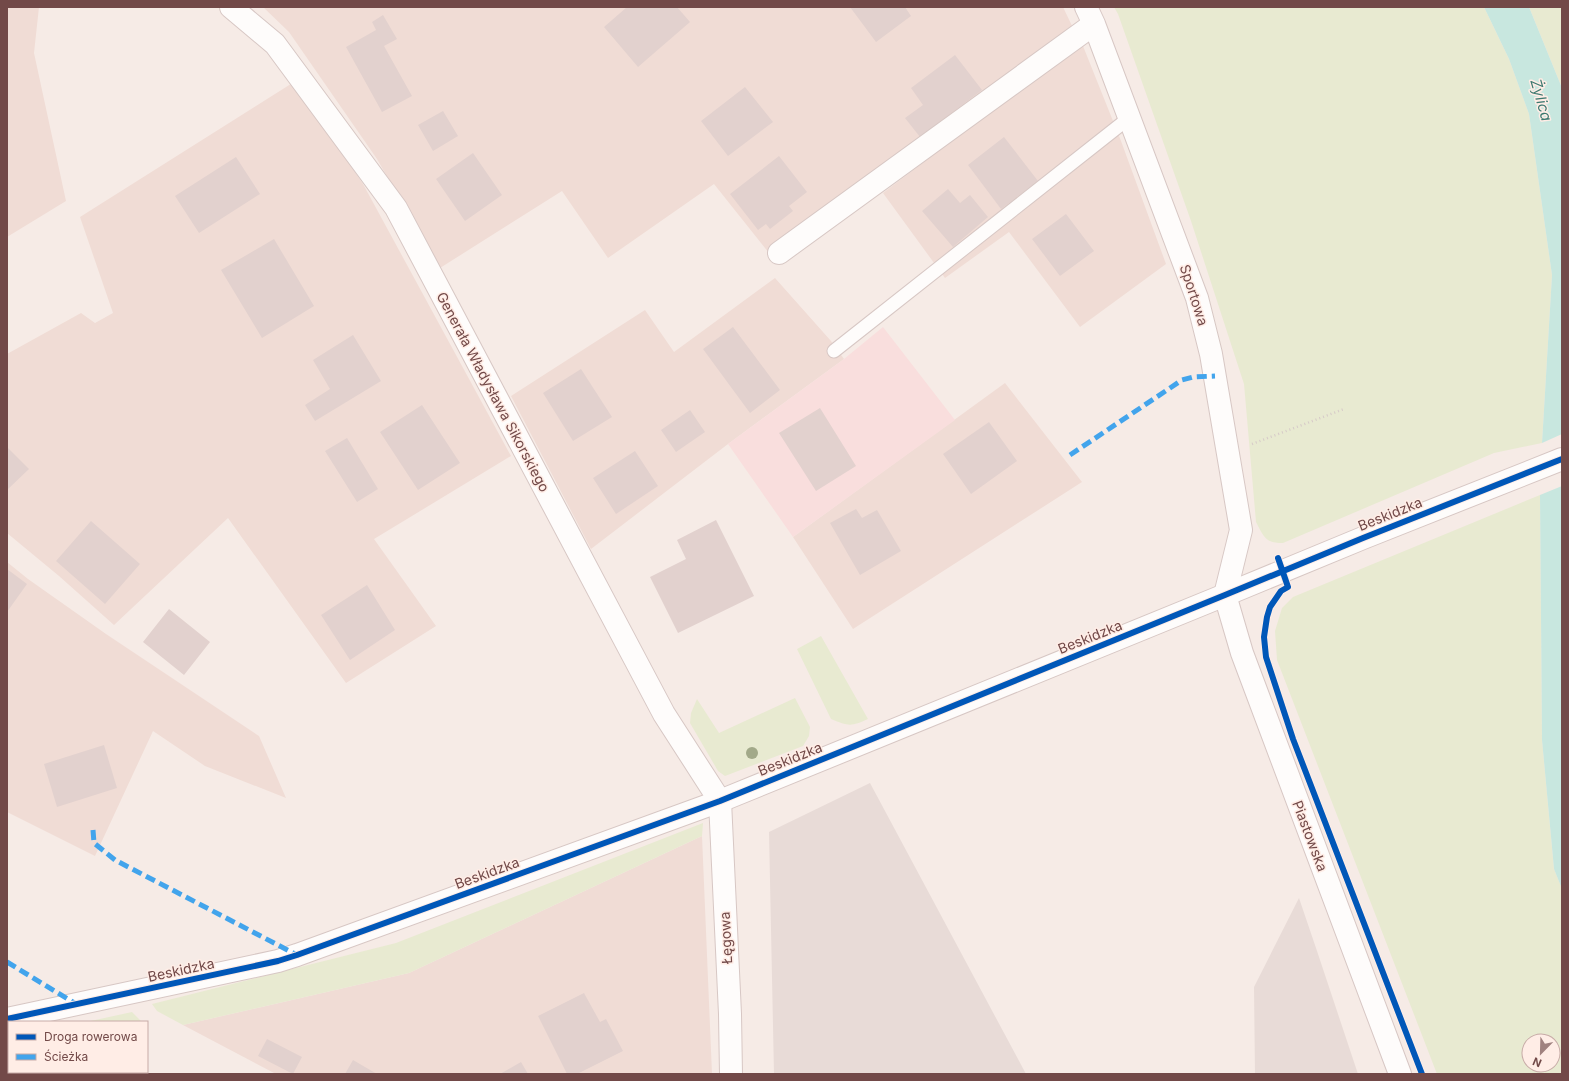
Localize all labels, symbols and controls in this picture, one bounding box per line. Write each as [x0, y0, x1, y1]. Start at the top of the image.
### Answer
water label: Żylica [1526, 77, 1557, 123]
street label: Sportowa [1177, 262, 1212, 328]
street label: Generała Władysława Sikorskiego [433, 289, 553, 495]
street label: Beskidzka [1355, 493, 1424, 534]
street label: Beskidzka [1055, 616, 1124, 657]
street label: Beskidzka [755, 738, 824, 779]
street label: Piastowska [1289, 798, 1332, 874]
street label: Beskidzka [452, 853, 522, 892]
street label: Łęgowa [716, 911, 735, 965]
street label: Beskidzka [146, 954, 216, 985]
legend [8, 1021, 148, 1073]
text: Droga rowerowa [44, 1029, 137, 1044]
north arrow [1521, 1033, 1561, 1073]
text: Ścieżka [44, 1049, 88, 1064]
text: N [1530, 1054, 1544, 1070]

